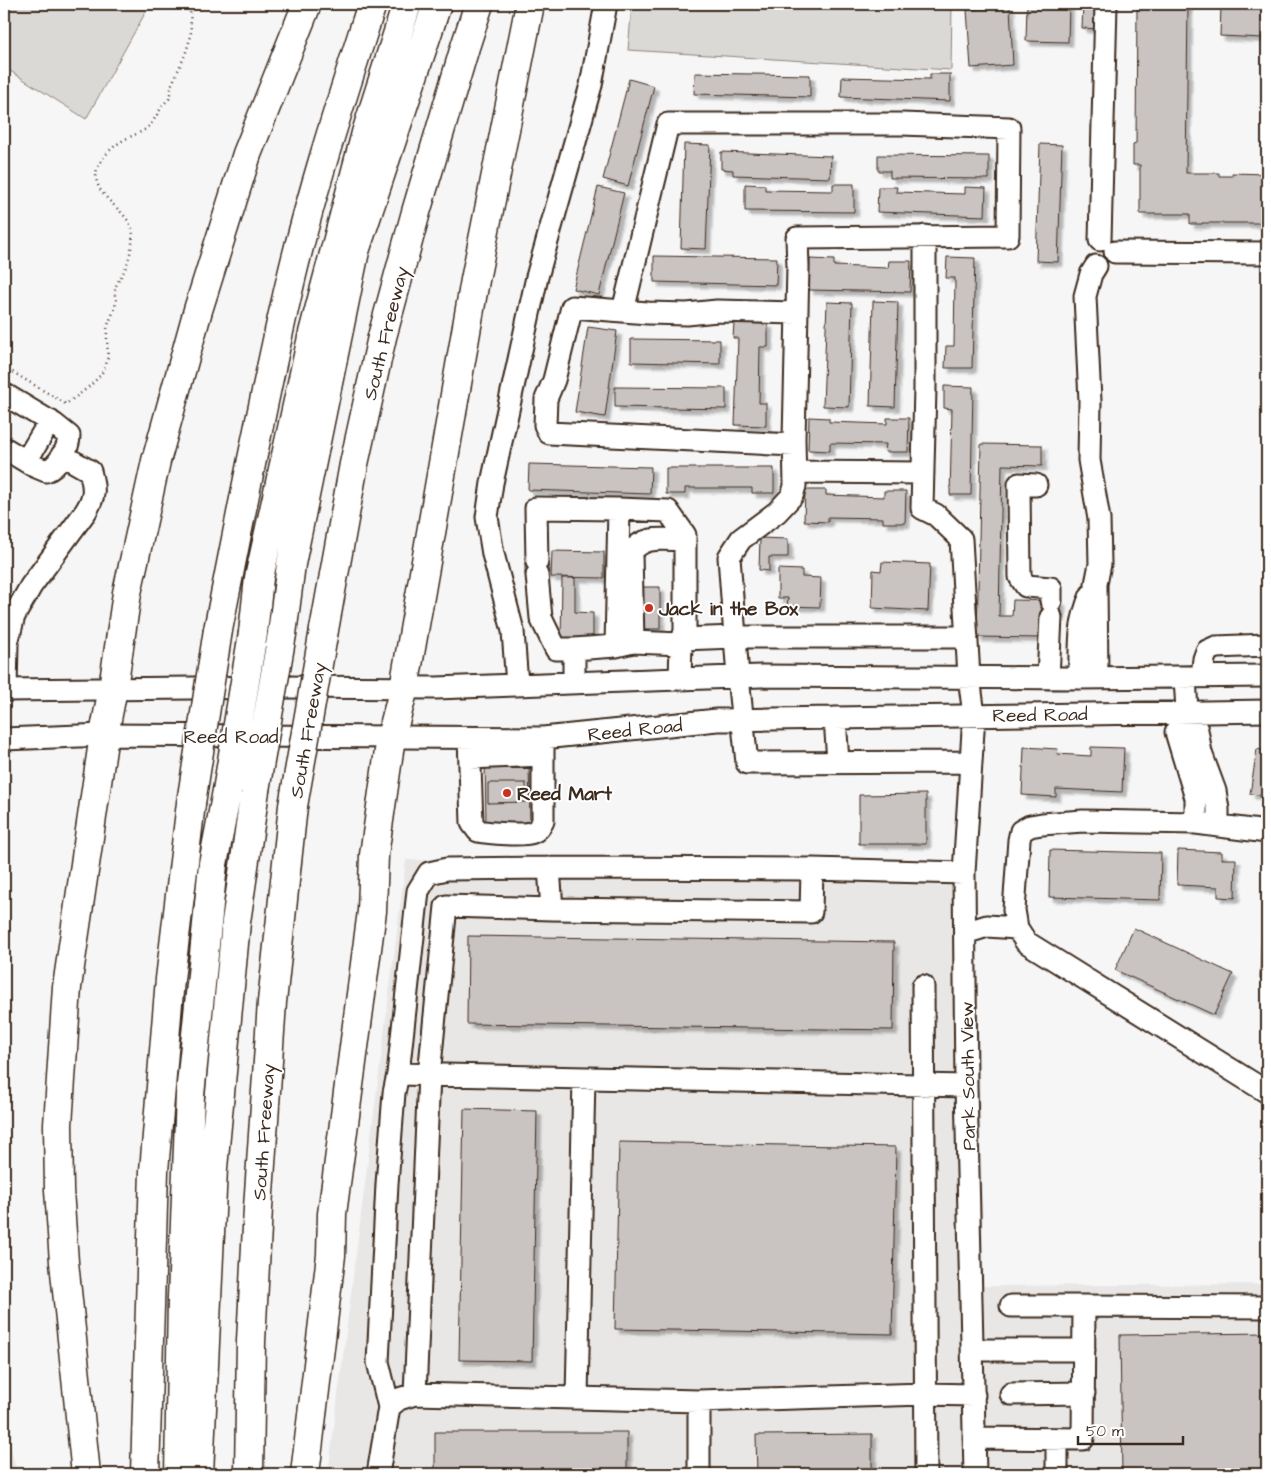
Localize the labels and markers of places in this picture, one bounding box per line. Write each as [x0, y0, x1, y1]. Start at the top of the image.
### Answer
place label: Jack in the Box [658, 596, 799, 623]
marker: Jack in the Box [643, 602, 655, 614]
place label: Reed Mart [517, 781, 612, 808]
marker: Reed Mart [501, 787, 513, 799]

